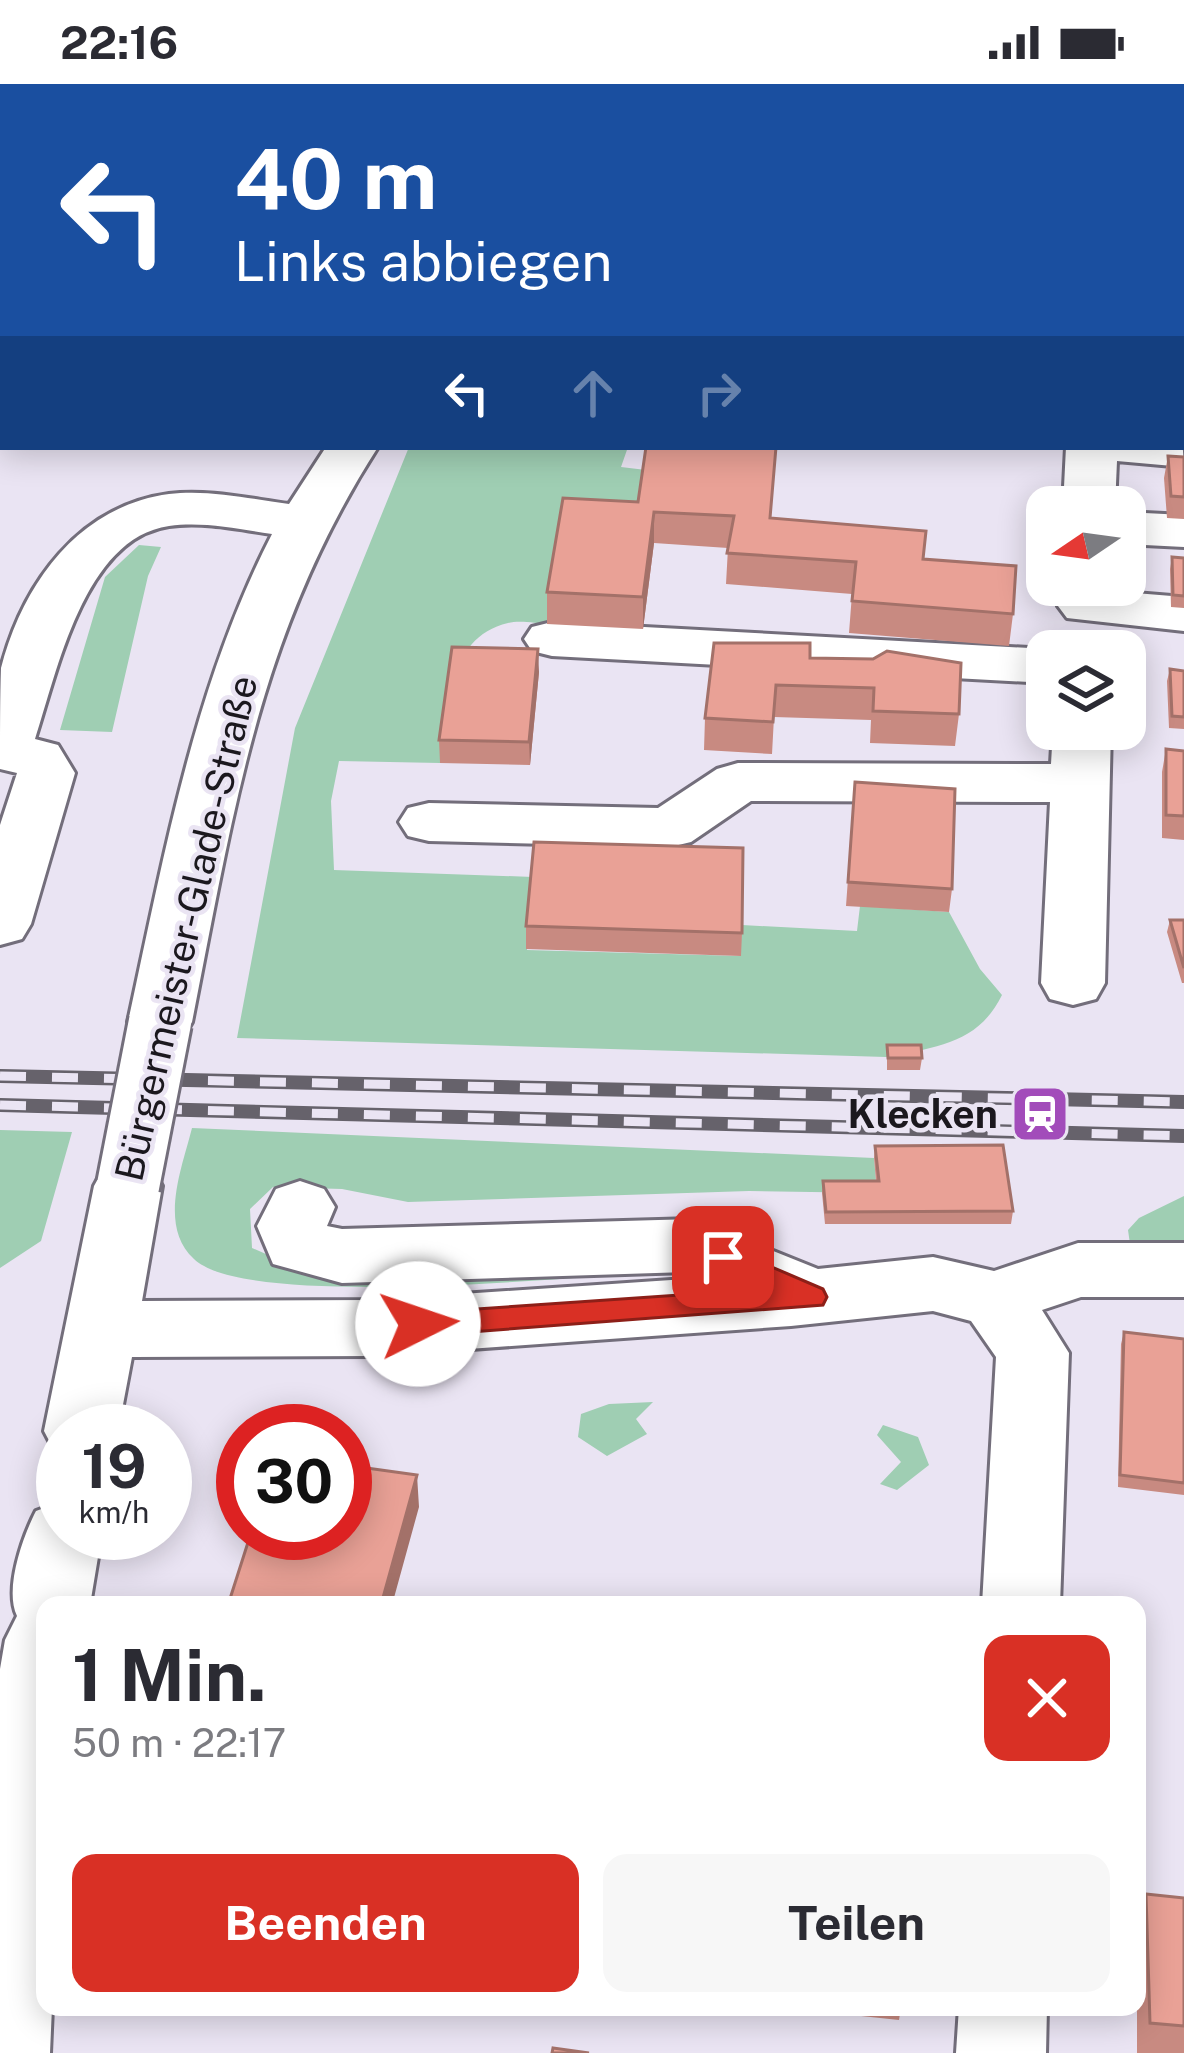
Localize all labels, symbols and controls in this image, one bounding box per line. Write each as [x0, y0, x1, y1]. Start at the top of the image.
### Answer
text: 22:16 [60, 16, 178, 69]
text: 40 m [234, 129, 437, 228]
icon: left [36, 132, 192, 288]
text: Links abbiegen [234, 230, 613, 293]
icon: left [434, 360, 500, 426]
icon: ahead [560, 360, 626, 426]
icon: right [686, 360, 752, 426]
north arrow [1026, 486, 1146, 606]
map controls [1026, 486, 1146, 750]
button: layers [1026, 630, 1146, 750]
street label: Bürgermeister-Glade-Straße [105, 671, 267, 1185]
station icon: Klecken [1009, 1083, 1071, 1145]
place label: Klecken [848, 1091, 998, 1137]
pin [672, 1206, 774, 1308]
icon: arrive [690, 1224, 756, 1290]
position arrow [355, 1261, 481, 1387]
speed limit sign: 30 [216, 1404, 372, 1560]
text: 19 [81, 1431, 147, 1502]
text: km/h [79, 1494, 149, 1530]
text: 1 Min. [72, 1633, 267, 1717]
button: close [984, 1635, 1110, 1761]
text: 50 m · 22:17 [72, 1720, 286, 1766]
button: Beenden [72, 1854, 579, 1992]
button: Teilen [603, 1854, 1110, 1992]

